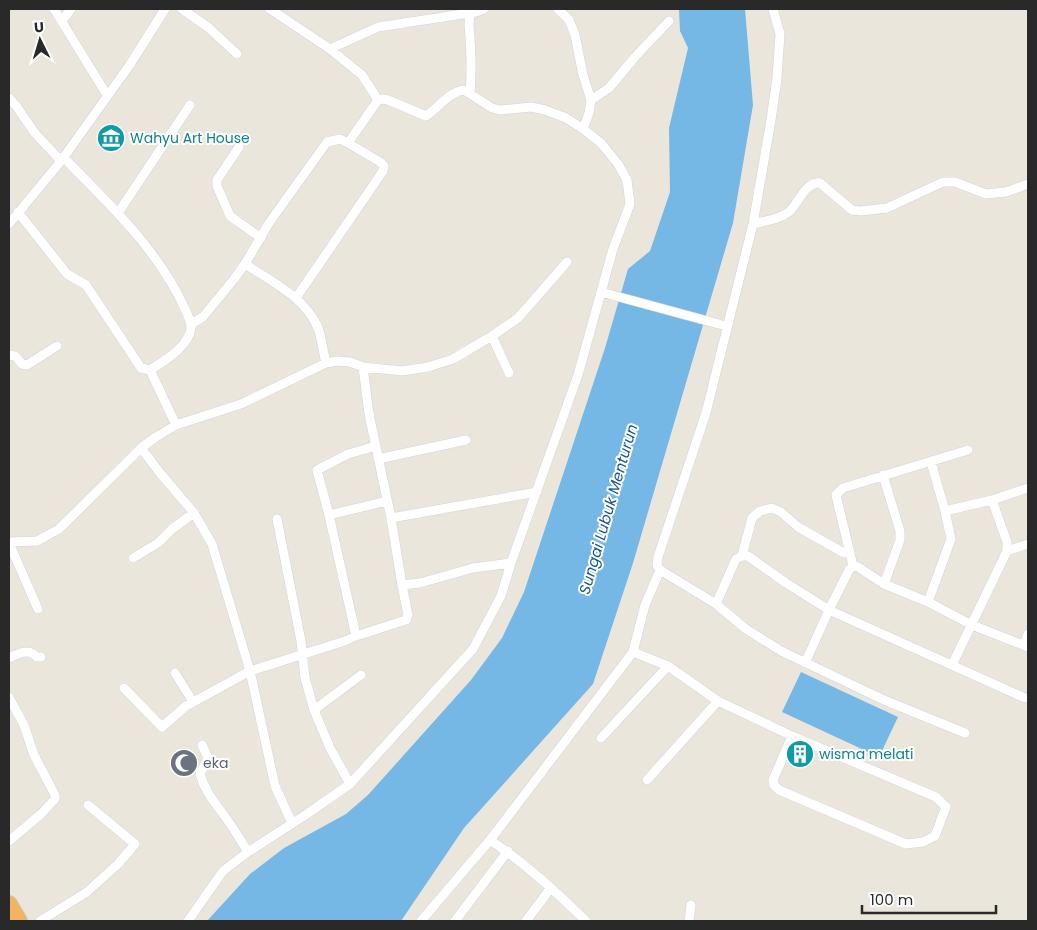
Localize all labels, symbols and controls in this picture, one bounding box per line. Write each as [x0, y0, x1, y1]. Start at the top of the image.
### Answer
north arrow [15, 15, 65, 65]
text: U [33, 17, 45, 37]
museum icon: Wahyu Art House [96, 123, 126, 153]
place label: Wahyu Art House [130, 128, 250, 148]
water label: Sungai Lubuk Menturun [574, 421, 642, 597]
building icon: wisma melati [785, 739, 815, 769]
place label: wisma melati [819, 744, 913, 764]
mosque icon: eka [169, 748, 199, 778]
place label: eka [203, 753, 228, 773]
scale bar [862, 882, 996, 914]
text: 100 m [870, 889, 913, 910]

